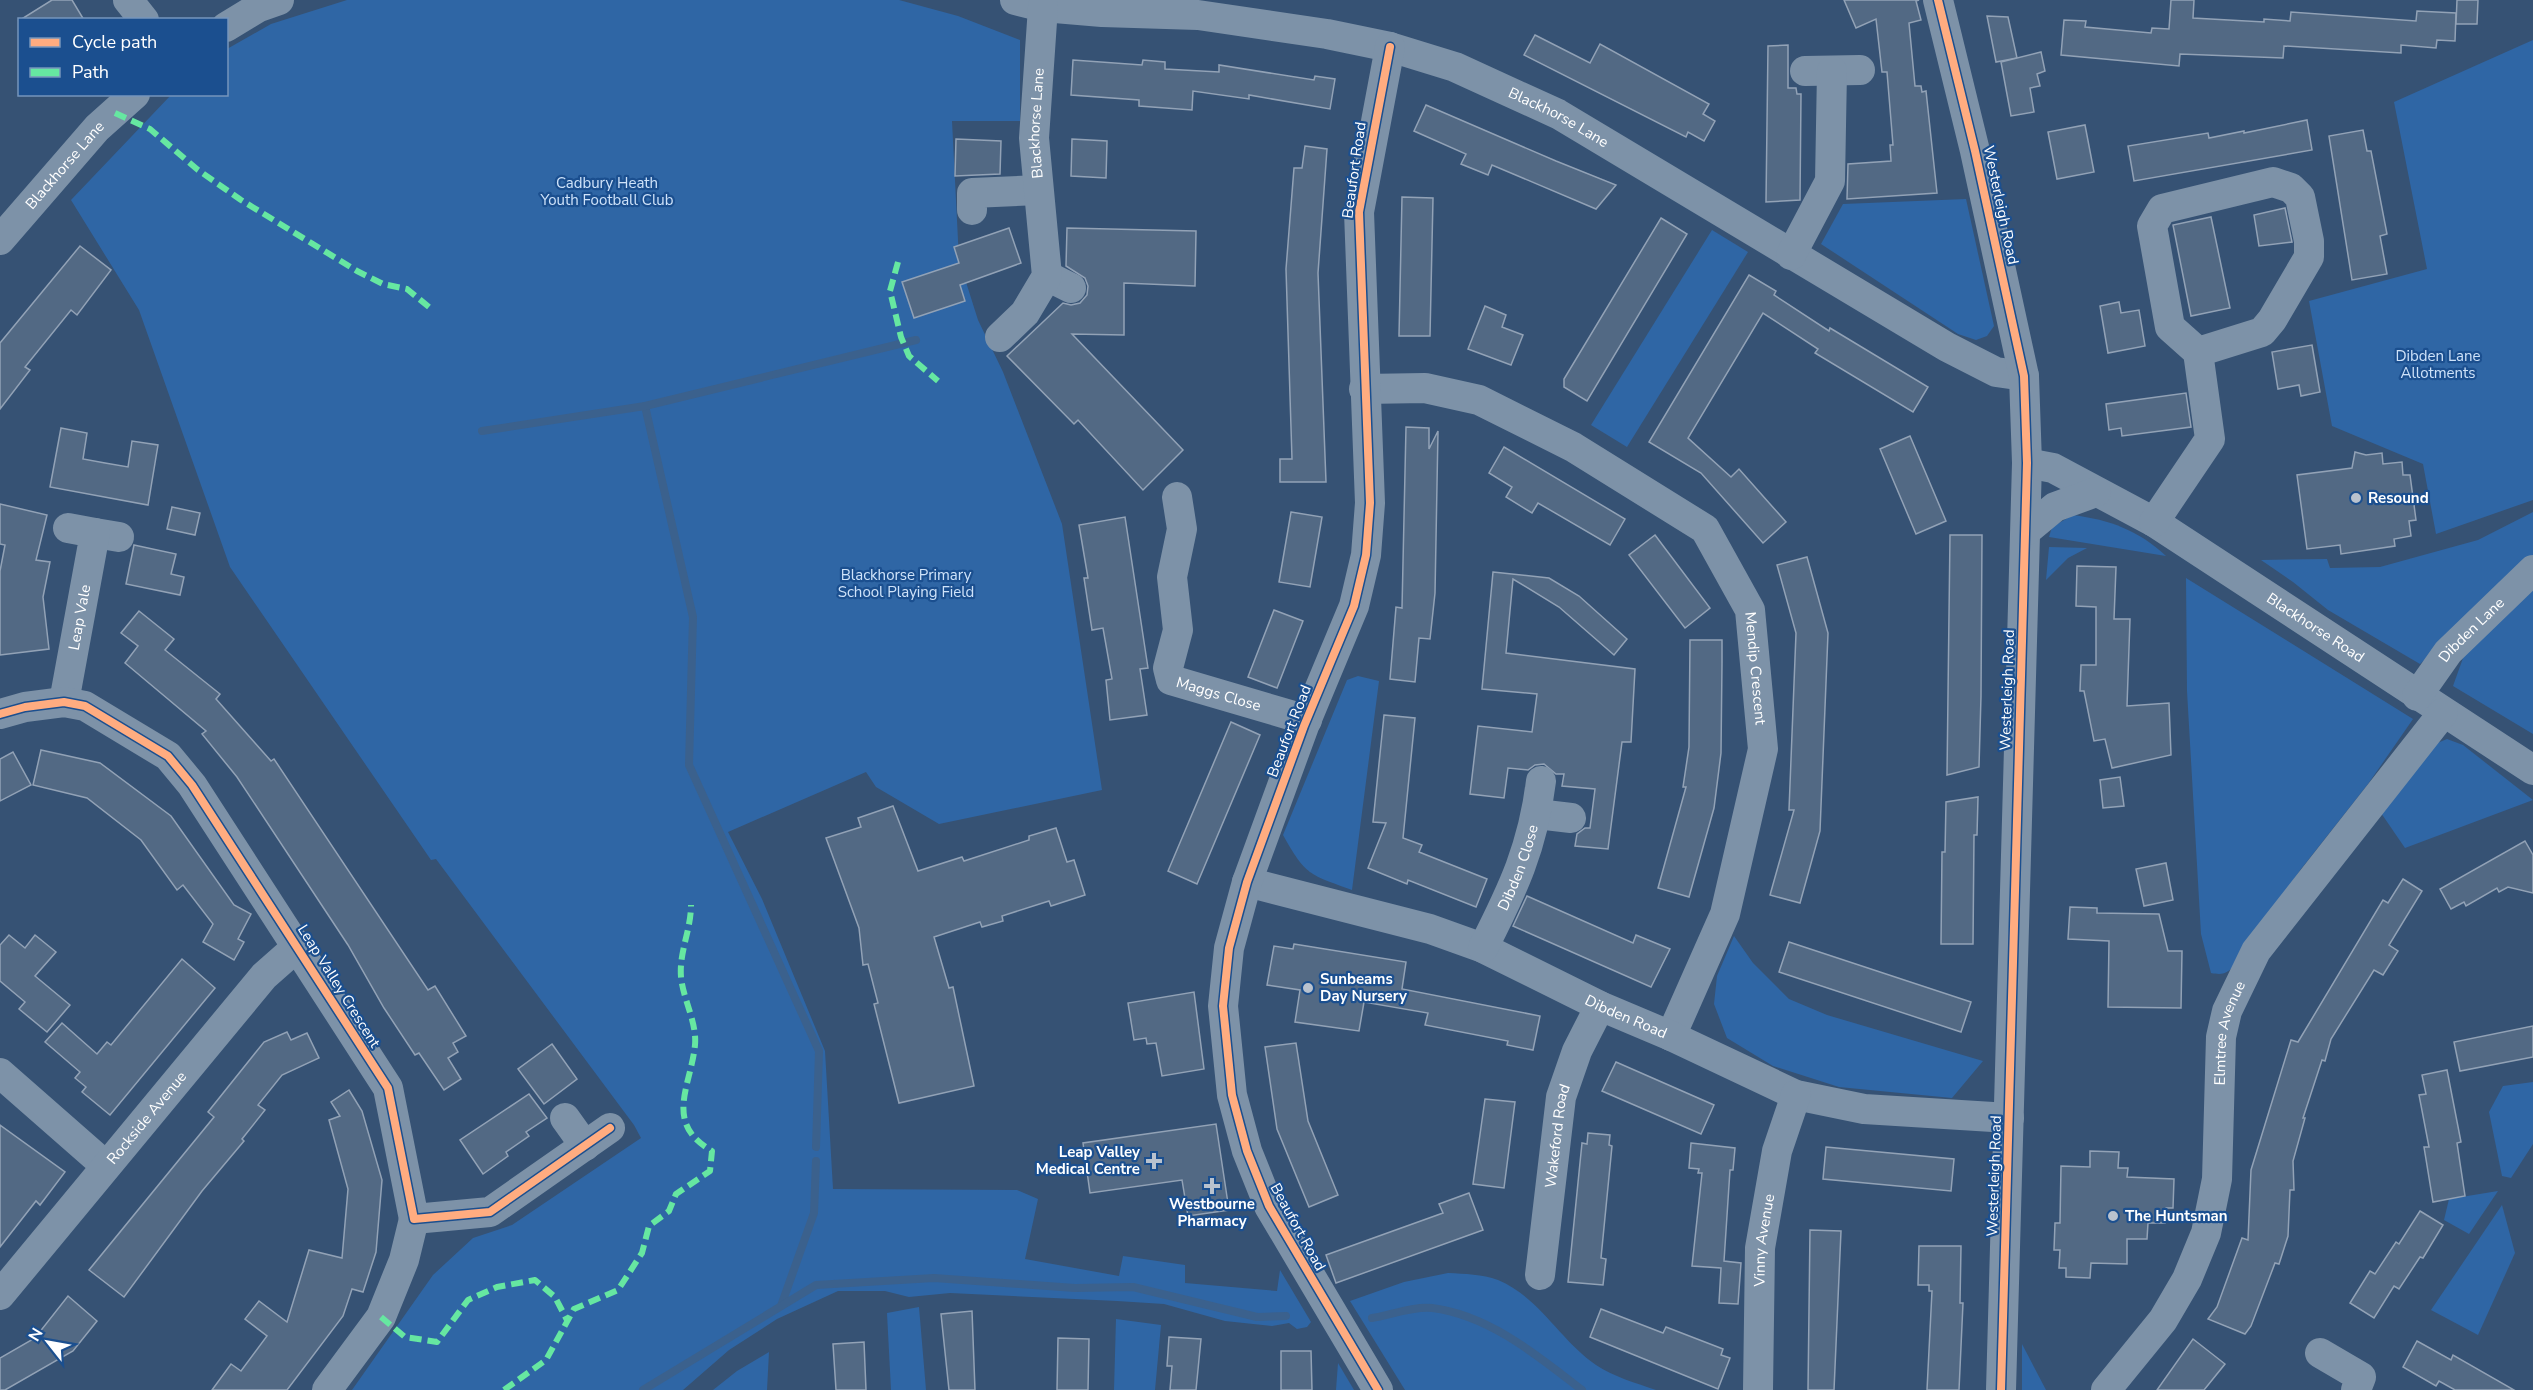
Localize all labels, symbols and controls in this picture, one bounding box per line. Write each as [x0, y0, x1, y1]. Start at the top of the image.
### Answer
legend [18, 18, 228, 96]
text: Cycle path [72, 30, 157, 54]
text: Path [72, 60, 109, 84]
street label: Blackhorse Lane [1024, 67, 1049, 180]
street label: Blackhorse Lane [1505, 83, 1612, 152]
street label: Blackhorse Lane [21, 116, 108, 214]
street label: Beaufort Road [1337, 120, 1371, 220]
street label: Westerleigh Road [1979, 144, 2023, 266]
park label: Cadbury Heath Youth Football Club [539, 173, 674, 210]
park label: Dibden Lane Allotments [2395, 346, 2481, 383]
place label: Resound [2368, 488, 2429, 508]
marker: Resound [2349, 491, 2363, 505]
park label: Blackhorse Primary School Playing Field [838, 565, 974, 602]
street label: Leap Vale [64, 583, 95, 652]
street label: Blackhorse Road [2263, 588, 2368, 667]
street label: Dibden Lane [2434, 593, 2509, 666]
street label: Mendip Crescent [1740, 611, 1771, 726]
street label: Westerleigh Road [1995, 629, 2019, 751]
street label: Maggs Close [1174, 672, 1263, 716]
street label: Beaufort Road [1262, 682, 1316, 780]
street label: Dibden Close [1493, 822, 1543, 914]
street label: Leap Valley Crescent [293, 921, 385, 1052]
place label: Sunbeams Day Nursery [1320, 969, 1407, 1006]
street label: Elmtree Avenue [2210, 977, 2250, 1086]
marker: Sunbeams Day Nursery [1301, 981, 1315, 995]
street label: Dibden Road [1582, 990, 1670, 1043]
street label: Rockside Avenue [102, 1067, 191, 1168]
street label: Wakeford Road [1540, 1081, 1575, 1189]
street label: Westerleigh Road [1982, 1115, 2006, 1237]
place label: Leap Valley Medical Centre [1036, 1142, 1140, 1179]
marker: Leap Valley Medical Centre [1145, 1152, 1163, 1170]
marker: Westbourne Pharmacy [1205, 1179, 1219, 1193]
street label: Beaufort Road [1266, 1180, 1330, 1274]
street label: Vinny Avenue [1749, 1192, 1779, 1288]
place label: Westbourne Pharmacy [1169, 1194, 1255, 1231]
place label: The Huntsman [2125, 1206, 2228, 1226]
marker: The Huntsman [2106, 1209, 2120, 1223]
north arrow [18, 1312, 78, 1372]
text: N [23, 1324, 49, 1346]

